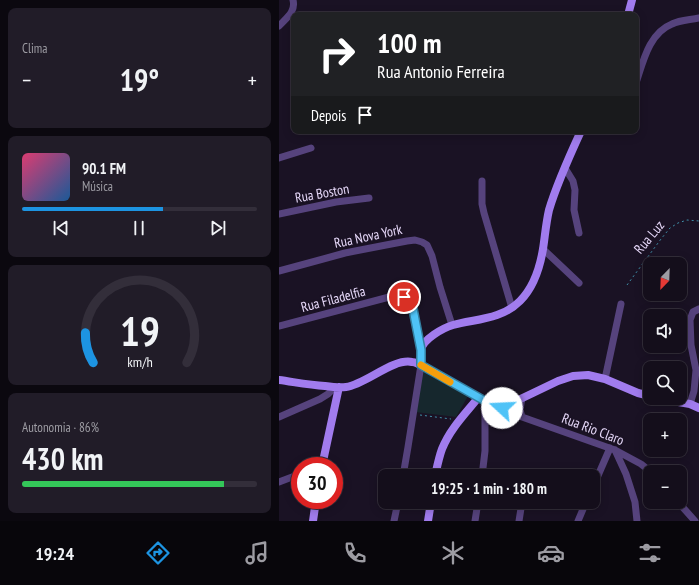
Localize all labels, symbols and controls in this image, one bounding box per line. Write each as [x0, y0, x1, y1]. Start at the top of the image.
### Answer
text: 100 m [377, 24, 441, 61]
icon: right [311, 28, 363, 80]
text: Clima [22, 40, 47, 57]
text: 19° [120, 60, 159, 99]
text: Rua Antonio Ferreira [377, 60, 505, 83]
text: − [22, 66, 31, 94]
text: + [248, 66, 257, 94]
icon: arrive [354, 104, 376, 126]
text: Depois [311, 106, 346, 125]
text: 90.1 FM [82, 159, 126, 178]
text: Música [82, 178, 113, 195]
street label: Rua Boston [294, 179, 350, 207]
icon: previous [50, 217, 72, 239]
icon: pause [128, 217, 150, 239]
icon: next [207, 217, 229, 239]
street label: Rua Luz [630, 217, 668, 257]
street label: Rua Nova York [332, 220, 404, 252]
north arrow [643, 257, 687, 301]
map controls [643, 257, 687, 509]
pin [387, 280, 421, 314]
street label: Rua Filadelfia [299, 282, 367, 316]
icon: arrive [393, 286, 415, 308]
text: 19 [120, 303, 159, 356]
button: sound [643, 309, 687, 353]
text: km/h [127, 351, 152, 370]
button: search [643, 361, 687, 405]
position arrow [481, 387, 523, 429]
street label: Rua Rio Claro [559, 409, 627, 449]
button: + [643, 413, 687, 457]
text: Autonomia · 86% [22, 419, 99, 436]
text: 430 km [22, 439, 103, 478]
speed limit sign: 30 [291, 457, 343, 509]
button: − [643, 465, 687, 509]
text: 19:25 · 1 min · 180 m [431, 479, 547, 498]
icon: directions [144, 539, 172, 567]
icon: music [243, 539, 271, 567]
icon: phone [341, 539, 369, 567]
icon: climate [439, 539, 467, 567]
icon: car [537, 539, 565, 567]
icon: filters [636, 539, 664, 567]
text: 19:24 [35, 542, 74, 565]

